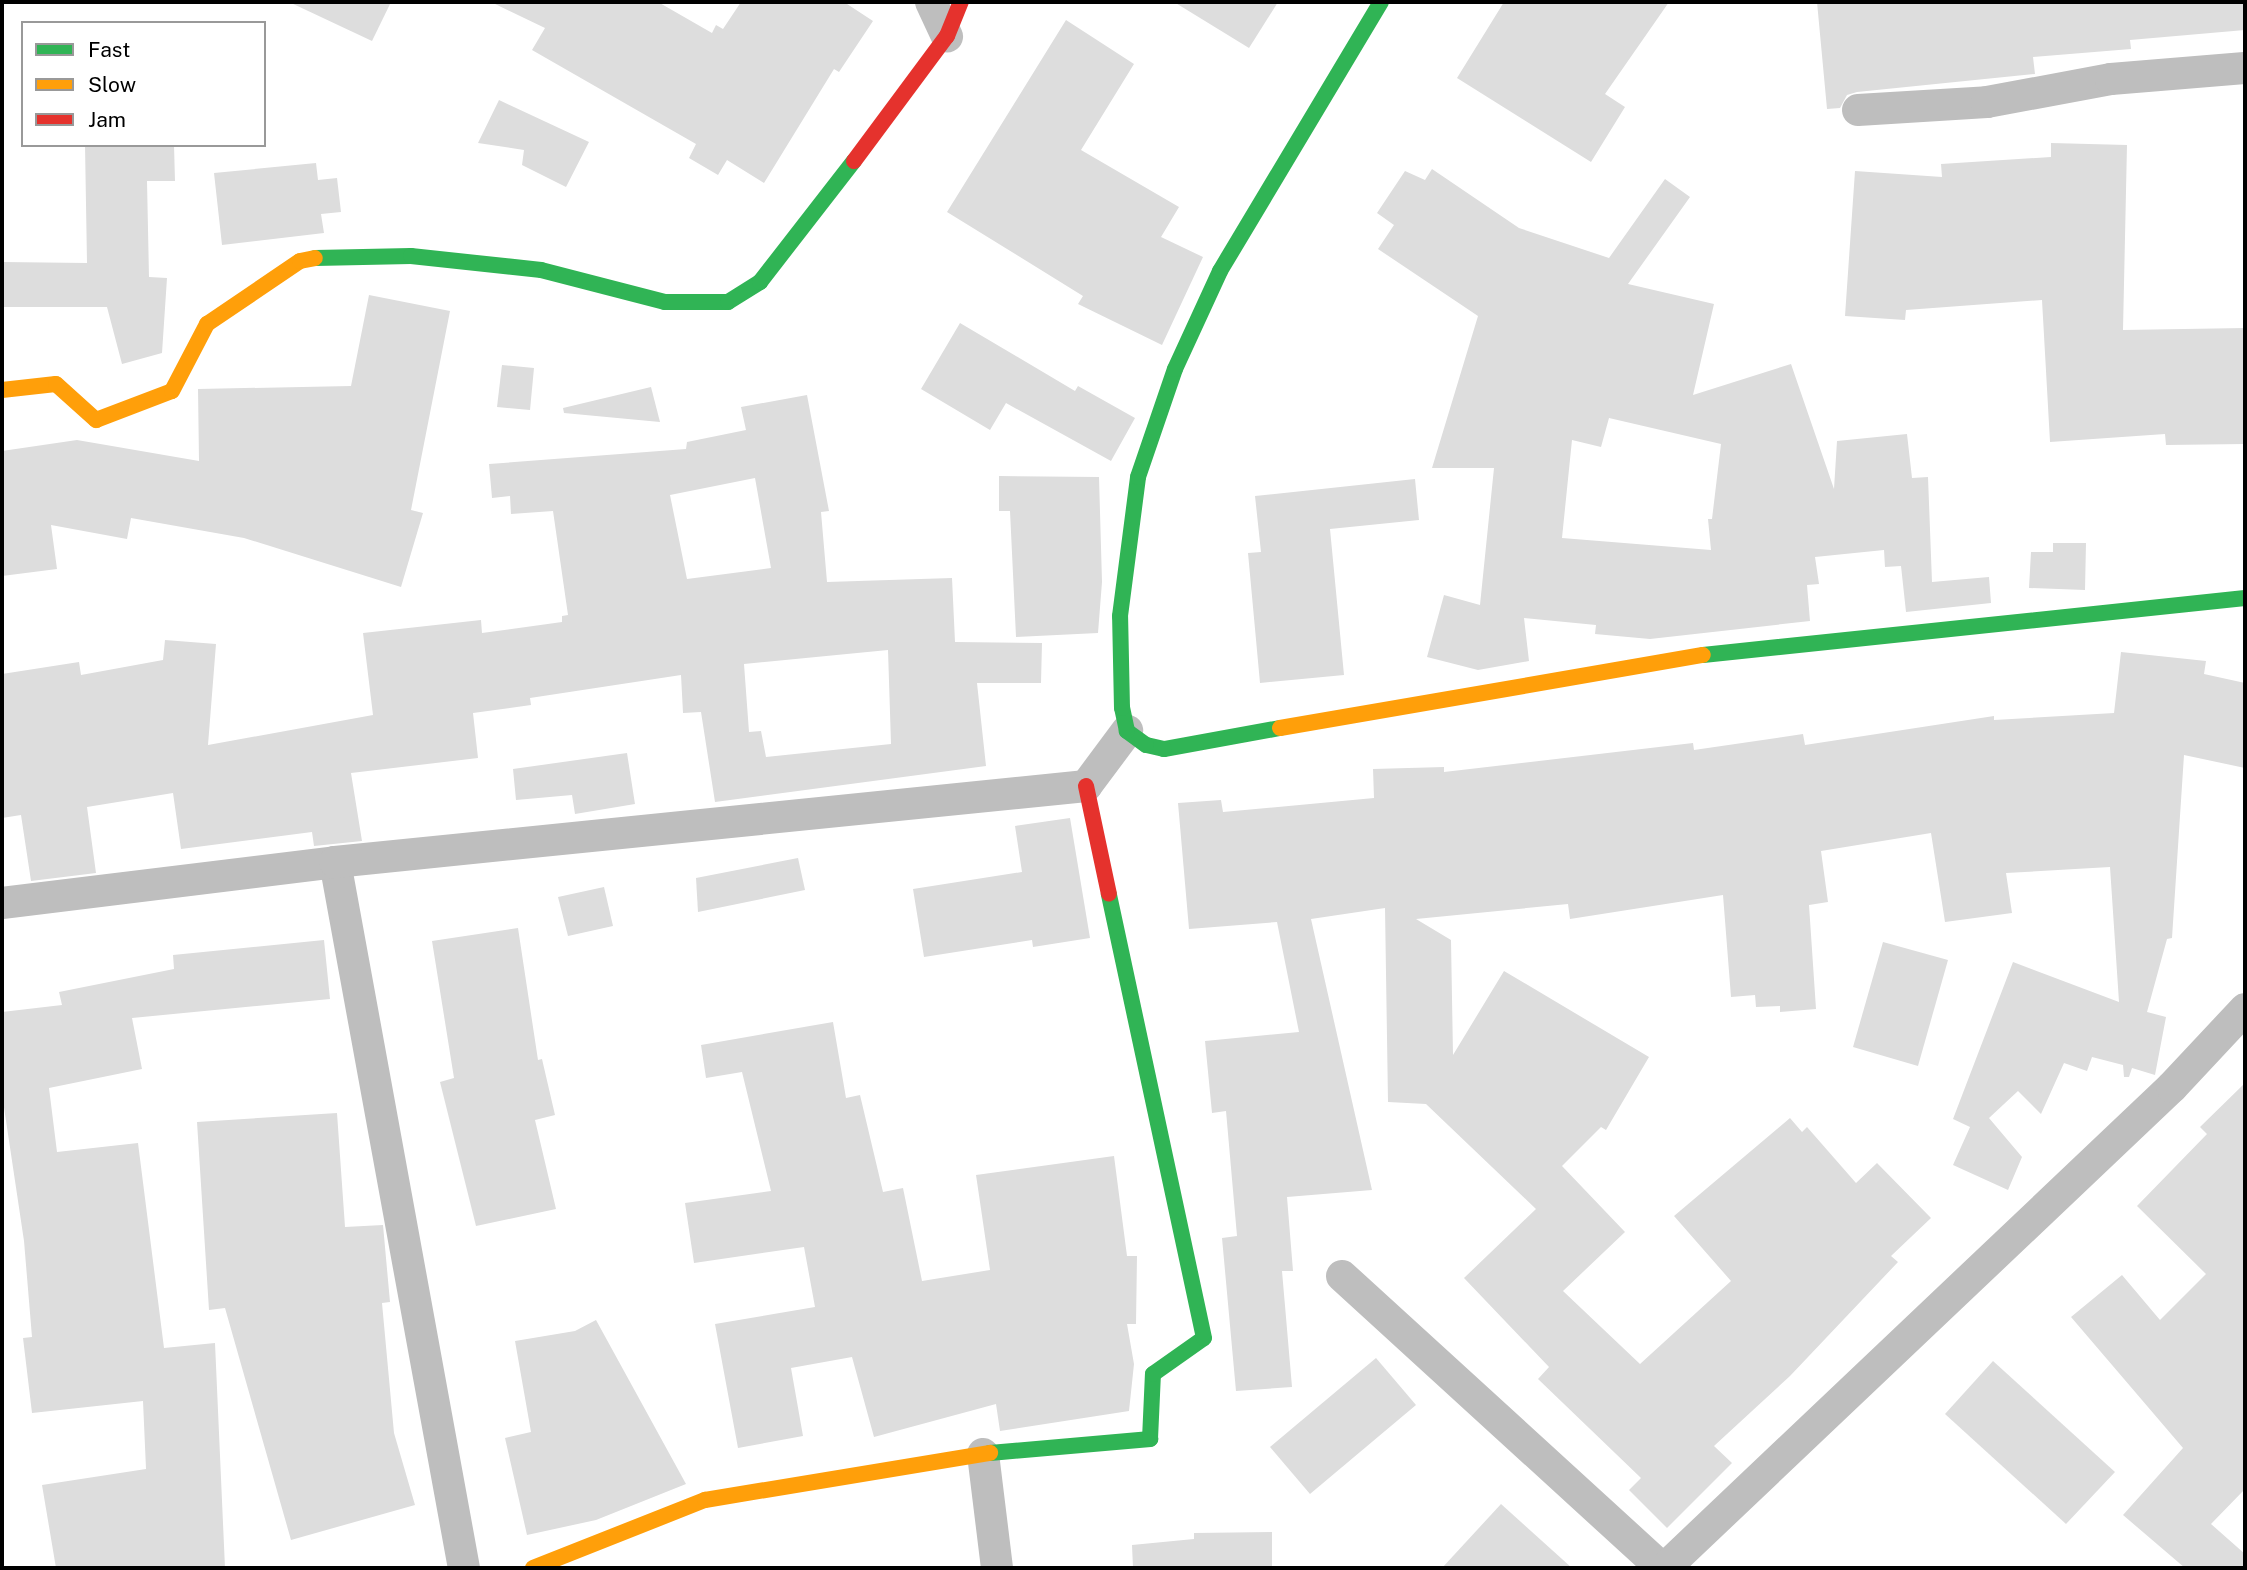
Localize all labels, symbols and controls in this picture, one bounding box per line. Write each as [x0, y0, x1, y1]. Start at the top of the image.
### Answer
legend [21, 21, 266, 147]
text: Fast [88, 37, 130, 62]
text: Slow [88, 72, 136, 97]
text: Jam [88, 107, 126, 132]

